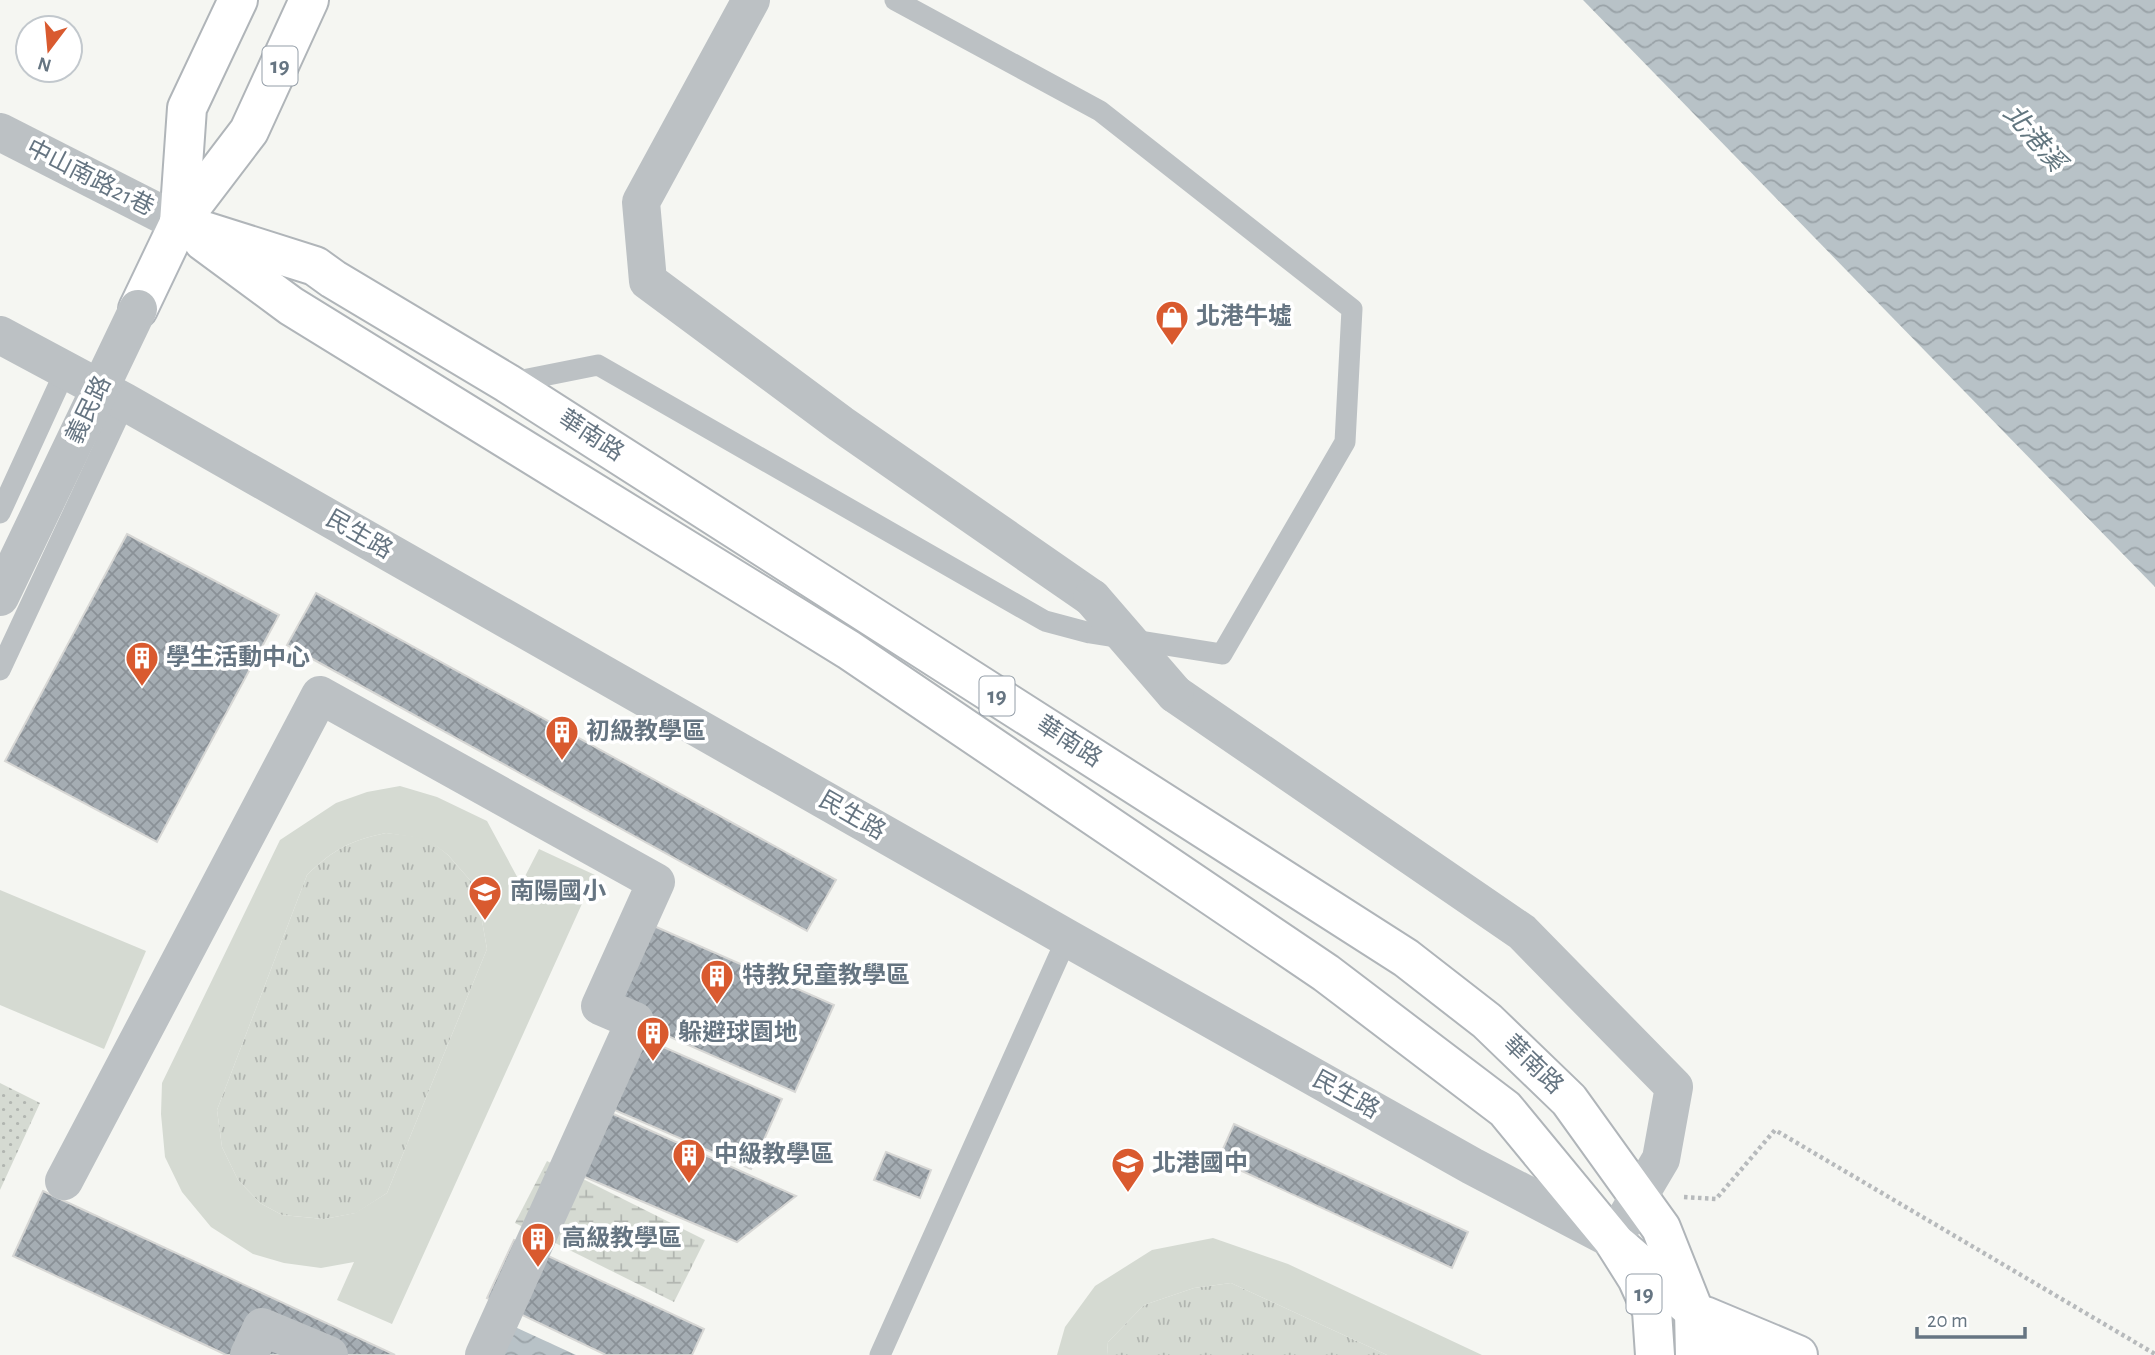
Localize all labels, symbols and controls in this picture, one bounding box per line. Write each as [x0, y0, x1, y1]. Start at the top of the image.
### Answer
north arrow [14, 14, 84, 84]
road number: 19 [262, 46, 298, 86]
text: N [36, 53, 54, 75]
water label: 北港溪 [1999, 99, 2073, 179]
street label: 中山南路21巷 [23, 134, 158, 220]
shop icon: 北港牛墟 [1153, 298, 1191, 347]
place label: 北港牛墟 [1196, 303, 1292, 329]
street label: 義民路 [61, 372, 116, 448]
street label: 華南路 [554, 405, 629, 466]
street label: 民生路 [322, 505, 397, 563]
building icon: 學生活動中心 [123, 639, 161, 688]
place label: 學生活動中心 [166, 644, 310, 670]
road number: 19 [979, 676, 1014, 716]
street label: 華南路 [1032, 711, 1107, 772]
building icon: 初級教學區 [543, 713, 581, 762]
place label: 初級教學區 [586, 718, 706, 744]
street label: 民生路 [815, 786, 890, 844]
school or university icon: 南陽國小 [466, 873, 504, 922]
place label: 南陽國小 [510, 878, 606, 904]
building icon: 特教兒童教學區 [698, 957, 736, 1006]
place label: 特教兒童教學區 [742, 962, 910, 988]
building icon: 躲避球園地 [634, 1014, 672, 1063]
place label: 躲避球園地 [678, 1019, 798, 1045]
street label: 華南路 [1499, 1030, 1569, 1099]
street label: 民生路 [1309, 1065, 1384, 1123]
building icon: 中級教學區 [670, 1136, 708, 1185]
place label: 中級教學區 [714, 1141, 834, 1167]
school or university icon: 北港國中 [1109, 1145, 1147, 1194]
place label: 北港國中 [1152, 1150, 1248, 1176]
building icon: 高級教學區 [519, 1220, 557, 1269]
place label: 高級教學區 [562, 1225, 682, 1251]
road number: 19 [1626, 1274, 1662, 1314]
scale bar [1917, 1296, 2025, 1340]
text: 20 m [1927, 1310, 1968, 1331]

